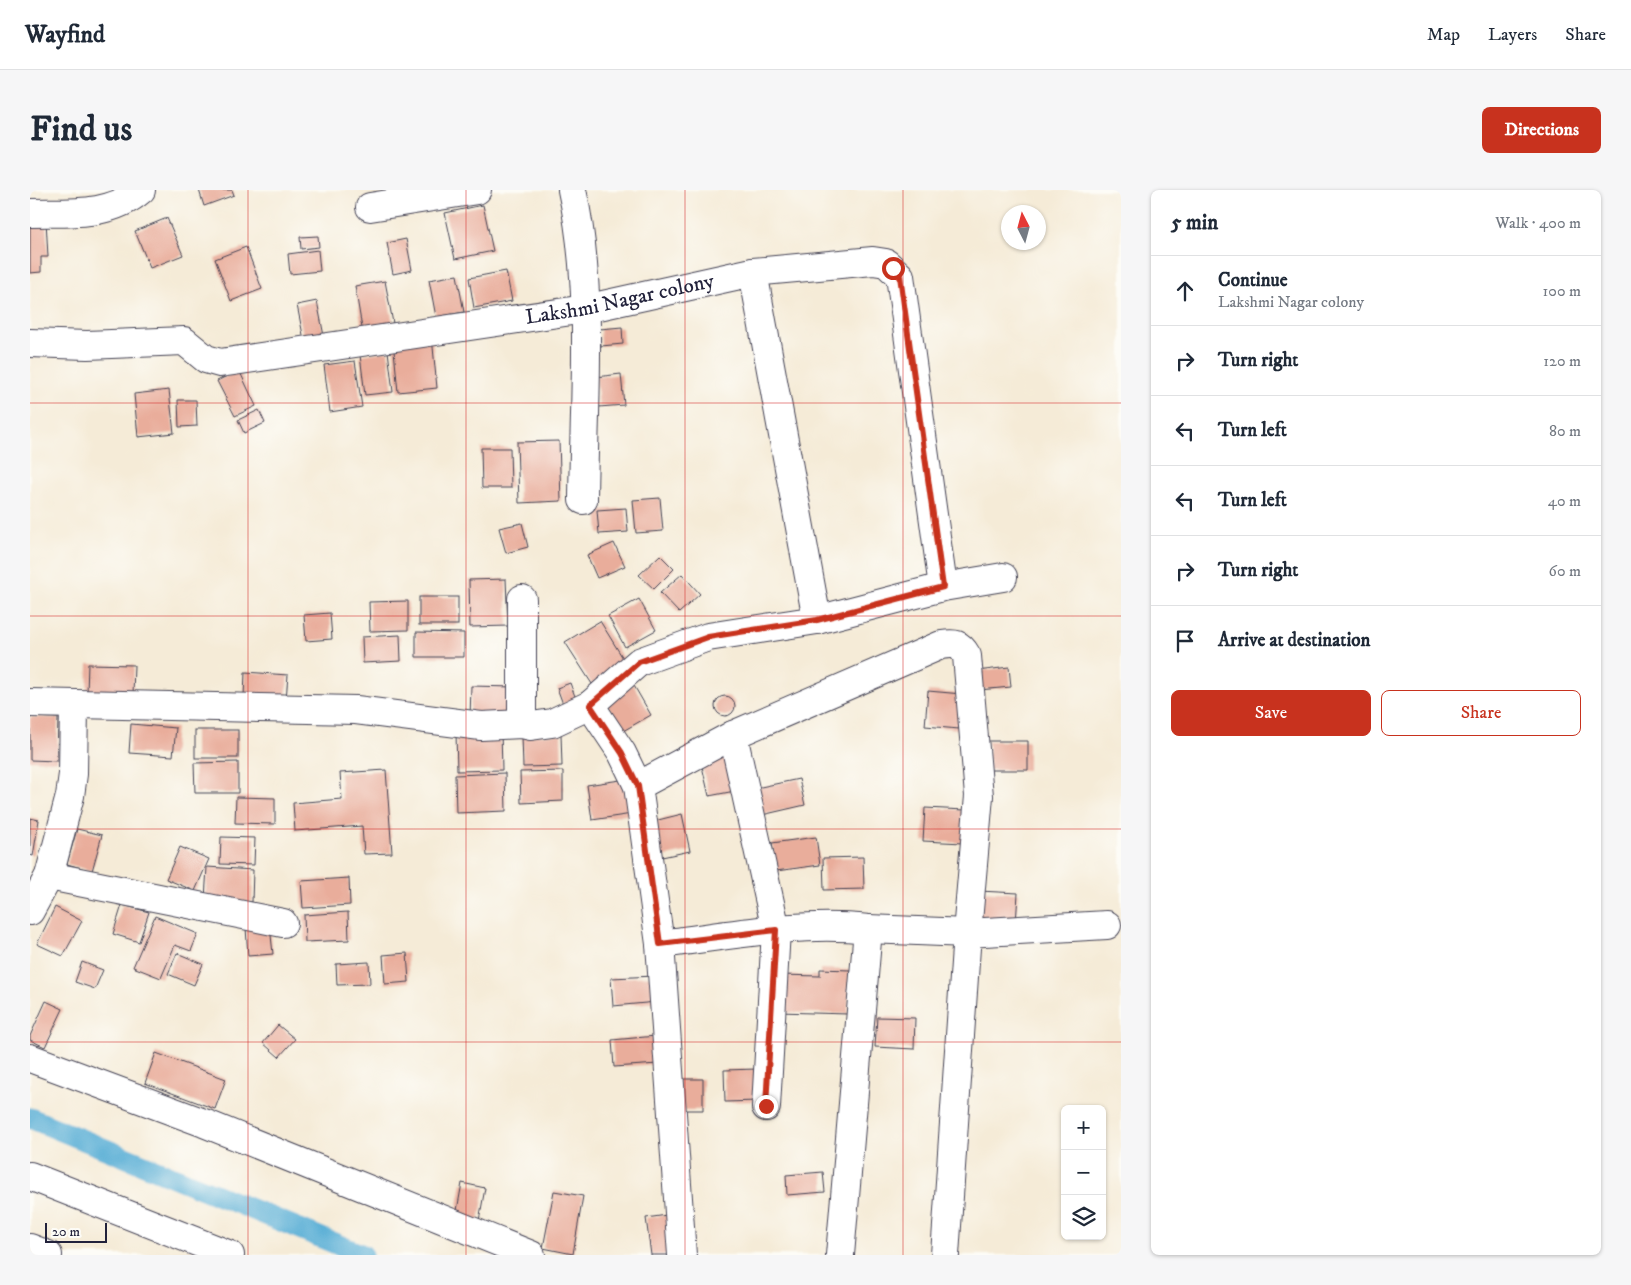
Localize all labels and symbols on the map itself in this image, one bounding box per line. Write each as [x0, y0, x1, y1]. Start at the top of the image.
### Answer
north arrow [1001, 205, 1046, 250]
route start [882, 257, 905, 280]
street label: Lakshmi Nagar colony [524, 268, 718, 331]
route end [755, 1095, 778, 1118]
scale bar [45, 1220, 108, 1243]

